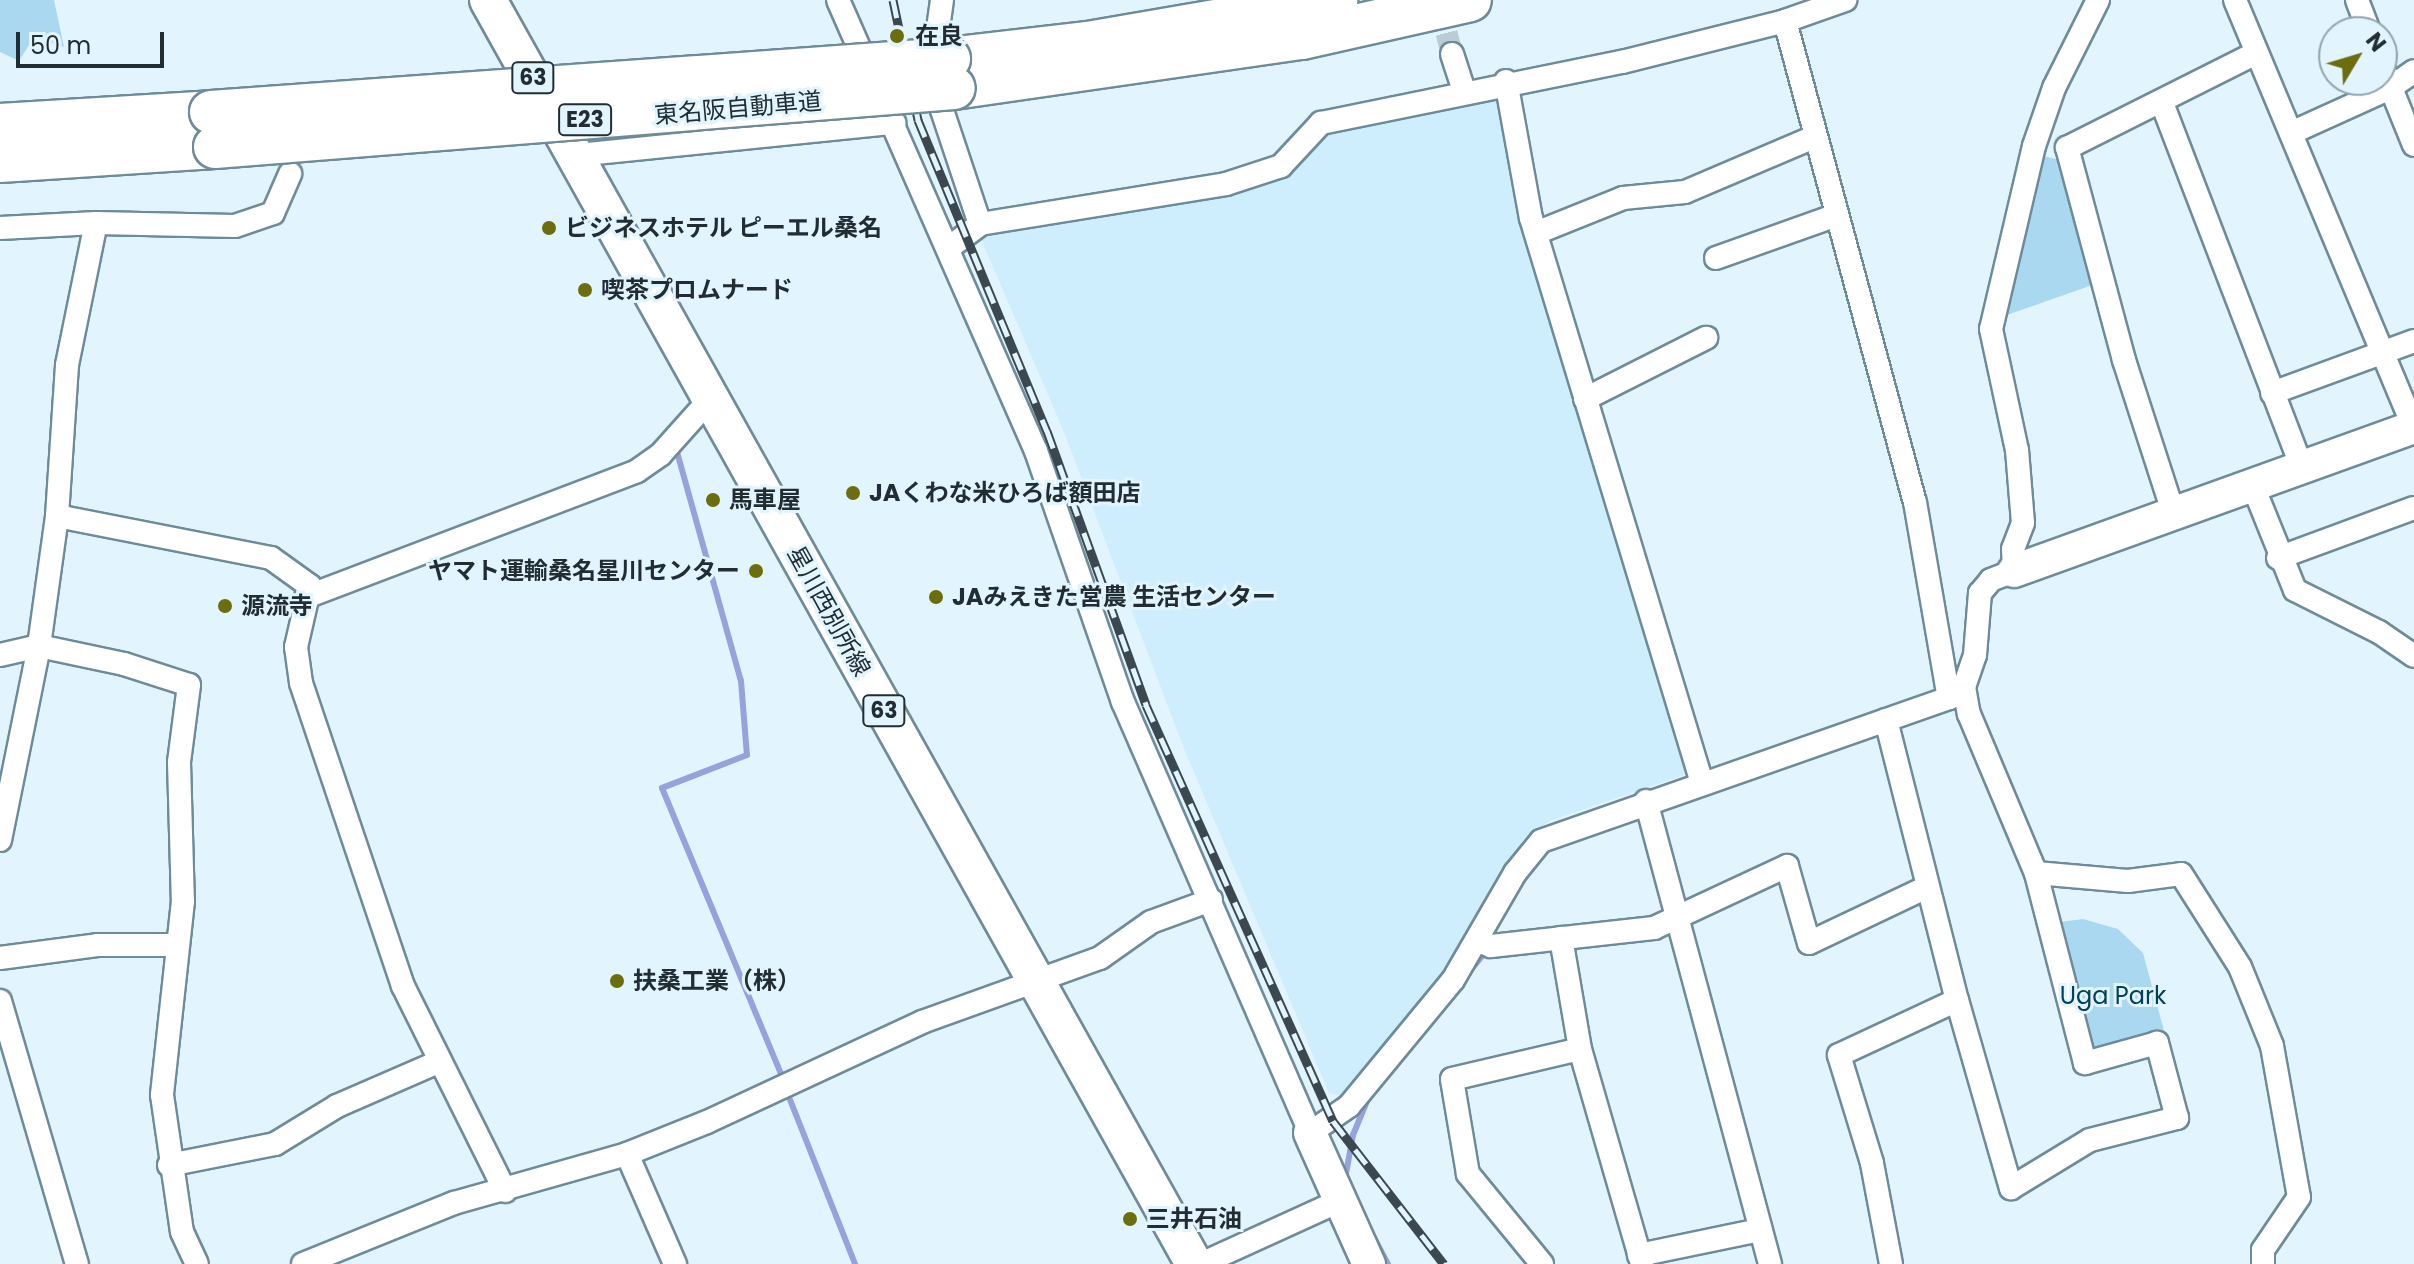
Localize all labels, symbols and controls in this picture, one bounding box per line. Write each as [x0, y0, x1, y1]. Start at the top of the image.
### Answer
scale bar [20, 16, 168, 66]
north arrow [2318, 16, 2398, 96]
place label: 在良 [915, 22, 963, 50]
marker: 在良 [886, 25, 908, 47]
text: N [2358, 26, 2393, 58]
text: 50 m [30, 29, 91, 62]
road number: 63 [511, 60, 555, 96]
street label: 東名阪自動車道 [653, 86, 823, 130]
road number: E23 [557, 102, 613, 138]
place label: ビジネスホテル ピーエル桑名 [565, 214, 882, 242]
marker: ビジネスホテル ピーエル桑名 [540, 219, 558, 237]
place label: 喫茶プロムナード [601, 276, 793, 304]
marker: 喫茶プロムナード [576, 281, 594, 299]
place label: JAくわな米ひろば額田店 [869, 479, 1141, 507]
marker: JAくわな米ひろば額田店 [844, 484, 862, 502]
place label: 馬車屋 [729, 486, 801, 514]
marker: 馬車屋 [704, 491, 722, 509]
street label: 星川西別所線 [781, 541, 877, 681]
place label: ヤマト運輸桑名星川センター [428, 557, 740, 585]
marker: ヤマト運輸桑名星川センター [747, 562, 765, 580]
place label: JAみえきた営農 生活センター [952, 583, 1277, 611]
marker: JAみえきた営農 生活センター [927, 588, 945, 606]
place label: 源流寺 [241, 592, 313, 620]
marker: 源流寺 [216, 597, 234, 615]
road number: 63 [862, 693, 906, 729]
place label: 扶桑工業（株） [633, 967, 801, 995]
marker: 扶桑工業（株） [608, 972, 626, 990]
park label: Uga Park [2060, 982, 2166, 1010]
place label: 三井石油 [1146, 1205, 1242, 1233]
marker: 三井石油 [1121, 1210, 1139, 1228]

